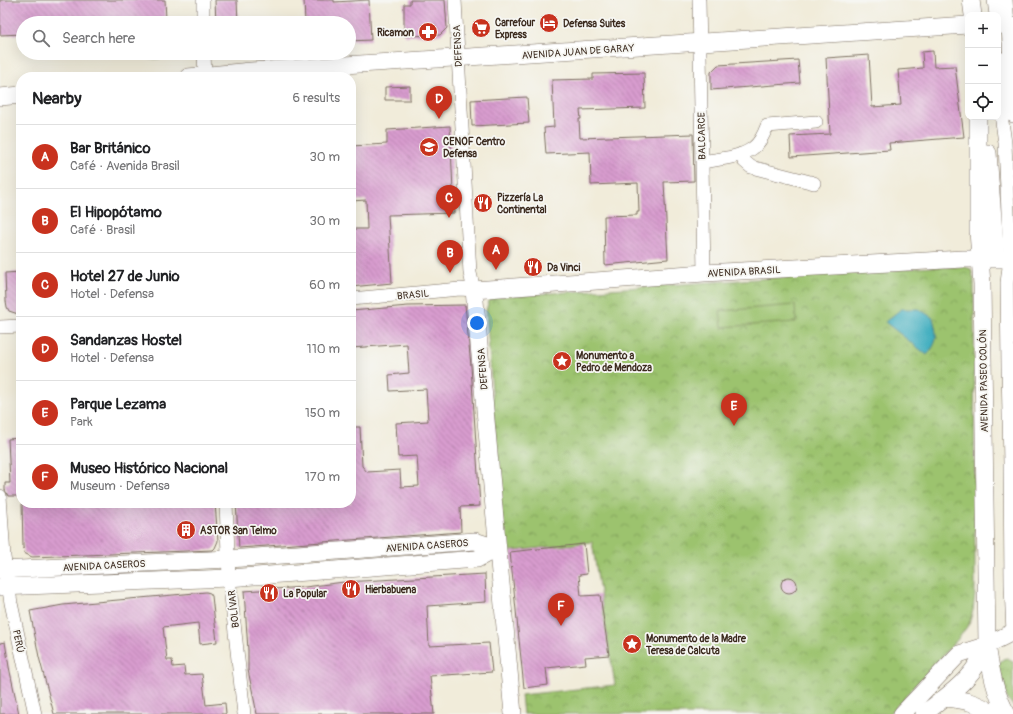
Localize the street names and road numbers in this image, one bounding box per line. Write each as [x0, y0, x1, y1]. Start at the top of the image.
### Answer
street label: DEFENSA [451, 24, 465, 67]
street label: AVENIDA JUAN DE GARAY [521, 42, 635, 62]
street label: BALCARCE [696, 112, 708, 160]
street label: AVENIDA BRASIL [707, 264, 781, 280]
street label: BRASIL [397, 288, 430, 302]
street label: AVENIDA PASEO COLÓN [975, 329, 991, 433]
street label: DEFENSA [475, 347, 491, 390]
street label: AVENIDA CASEROS [385, 537, 469, 555]
street label: AVENIDA CASEROS [62, 558, 146, 574]
street label: BOLÍVAR [225, 589, 242, 629]
street label: PERÚ [10, 628, 27, 654]

